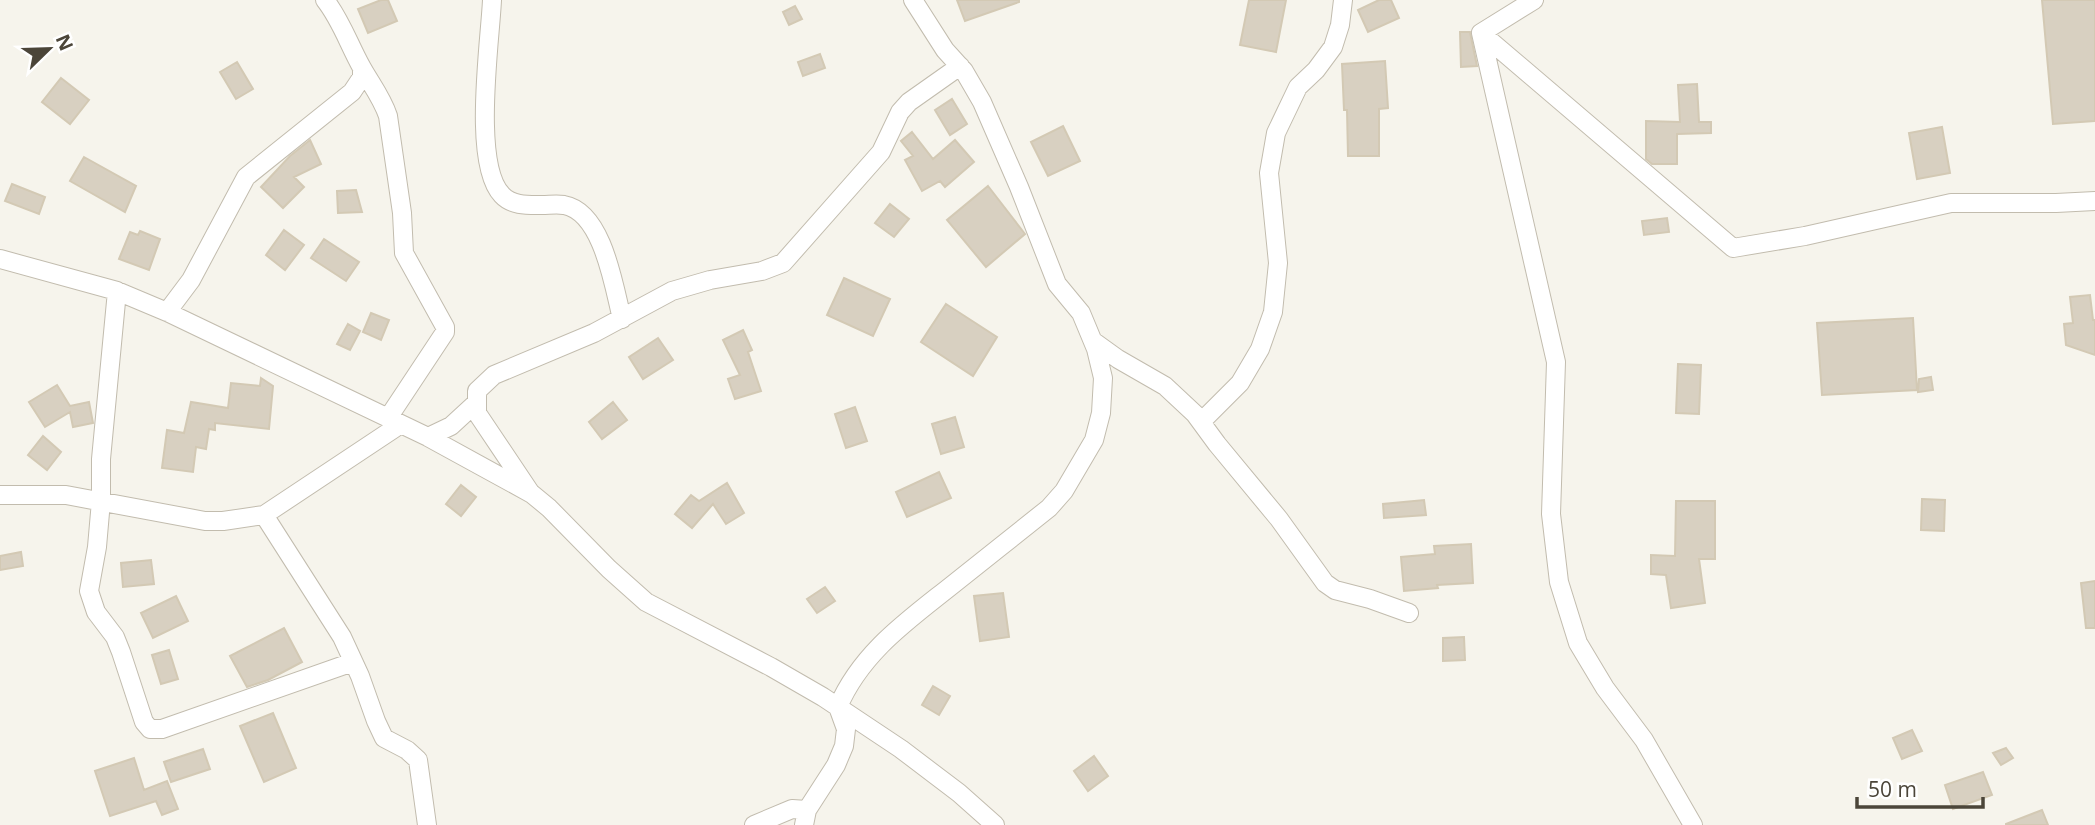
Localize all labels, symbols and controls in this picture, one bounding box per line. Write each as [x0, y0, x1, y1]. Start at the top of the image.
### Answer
north arrow [14, 14, 84, 84]
text: N [50, 30, 80, 55]
scale bar [1857, 766, 1983, 810]
text: 50 m [1868, 775, 1917, 803]

